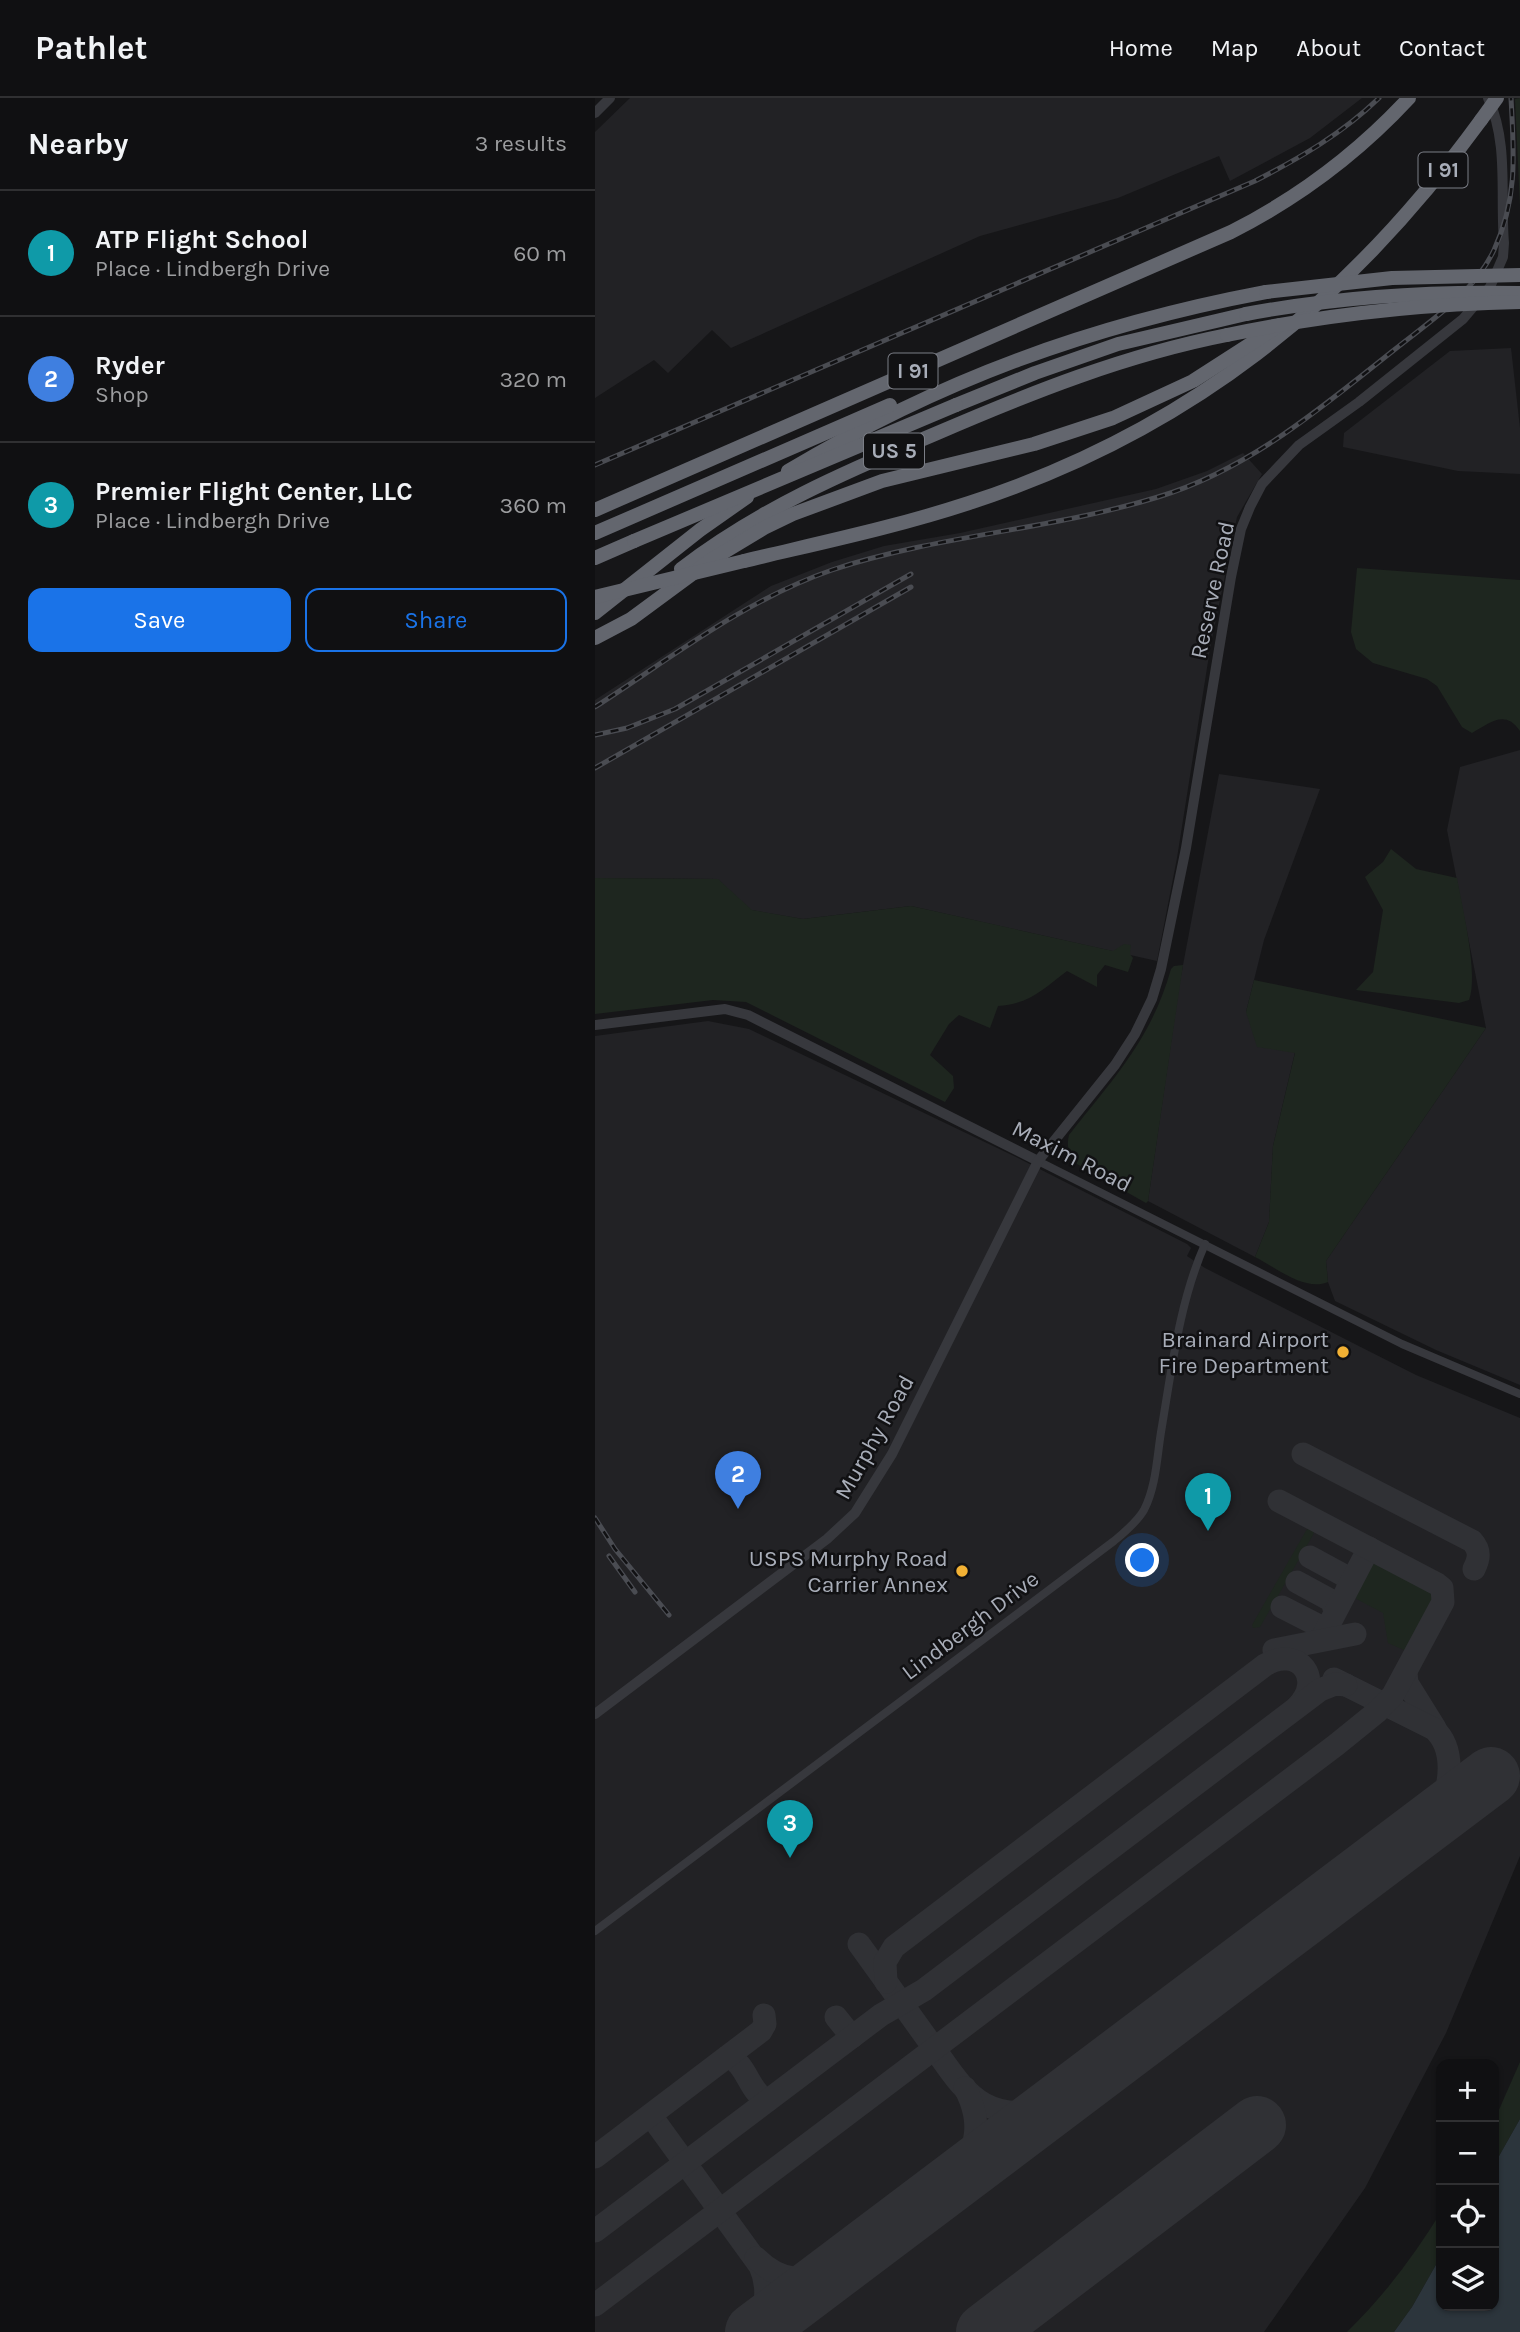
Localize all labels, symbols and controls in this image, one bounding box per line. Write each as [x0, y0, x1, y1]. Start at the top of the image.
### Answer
text: Pathlet [35, 29, 148, 67]
text: Home [1109, 34, 1173, 62]
text: Map [1211, 34, 1258, 62]
text: About [1296, 34, 1361, 62]
text: Contact [1399, 34, 1485, 62]
text: Nearby [28, 126, 128, 162]
text: 3 results [475, 130, 567, 157]
road number: I 91 [1419, 153, 1467, 188]
text: ATP Flight School [95, 224, 308, 255]
text: 1 [47, 240, 55, 267]
text: 60 m [513, 240, 567, 267]
text: Place · Lindbergh Drive [95, 255, 330, 282]
text: Ryder [95, 350, 165, 381]
road number: I 91 [889, 354, 937, 388]
text: 2 [44, 366, 58, 393]
text: 320 m [499, 366, 567, 393]
text: Shop [95, 381, 149, 408]
road number: US 5 [864, 434, 924, 468]
text: Premier Flight Center, LLC [95, 476, 413, 507]
text: 3 [44, 492, 58, 519]
text: 360 m [500, 492, 567, 519]
text: Place · Lindbergh Drive [95, 507, 330, 534]
street label: Reserve Road [1185, 519, 1240, 661]
button: Save [28, 588, 291, 652]
button: Share [305, 588, 567, 652]
street label: Maxim Road [1007, 1115, 1136, 1198]
place label: Brainard Airport Fire Department [1159, 1326, 1329, 1379]
marker: Brainard Airport Fire Department [1335, 1344, 1351, 1360]
street label: Murphy Road [829, 1370, 920, 1504]
pin: 2 [715, 1451, 761, 1509]
pin: 1 [1185, 1473, 1231, 1531]
your location [1125, 1543, 1159, 1577]
place label: USPS Murphy Road Carrier Annex [749, 1545, 948, 1598]
marker: USPS Murphy Road Carrier Annex [954, 1563, 970, 1579]
street label: Lindbergh Drive [896, 1565, 1044, 1686]
pin: 3 [767, 1800, 813, 1858]
map controls [1436, 2059, 1499, 2311]
button: + [1436, 2059, 1499, 2122]
button: − [1436, 2122, 1499, 2185]
button: locate [1436, 2185, 1499, 2248]
button: layers [1436, 2248, 1499, 2311]

